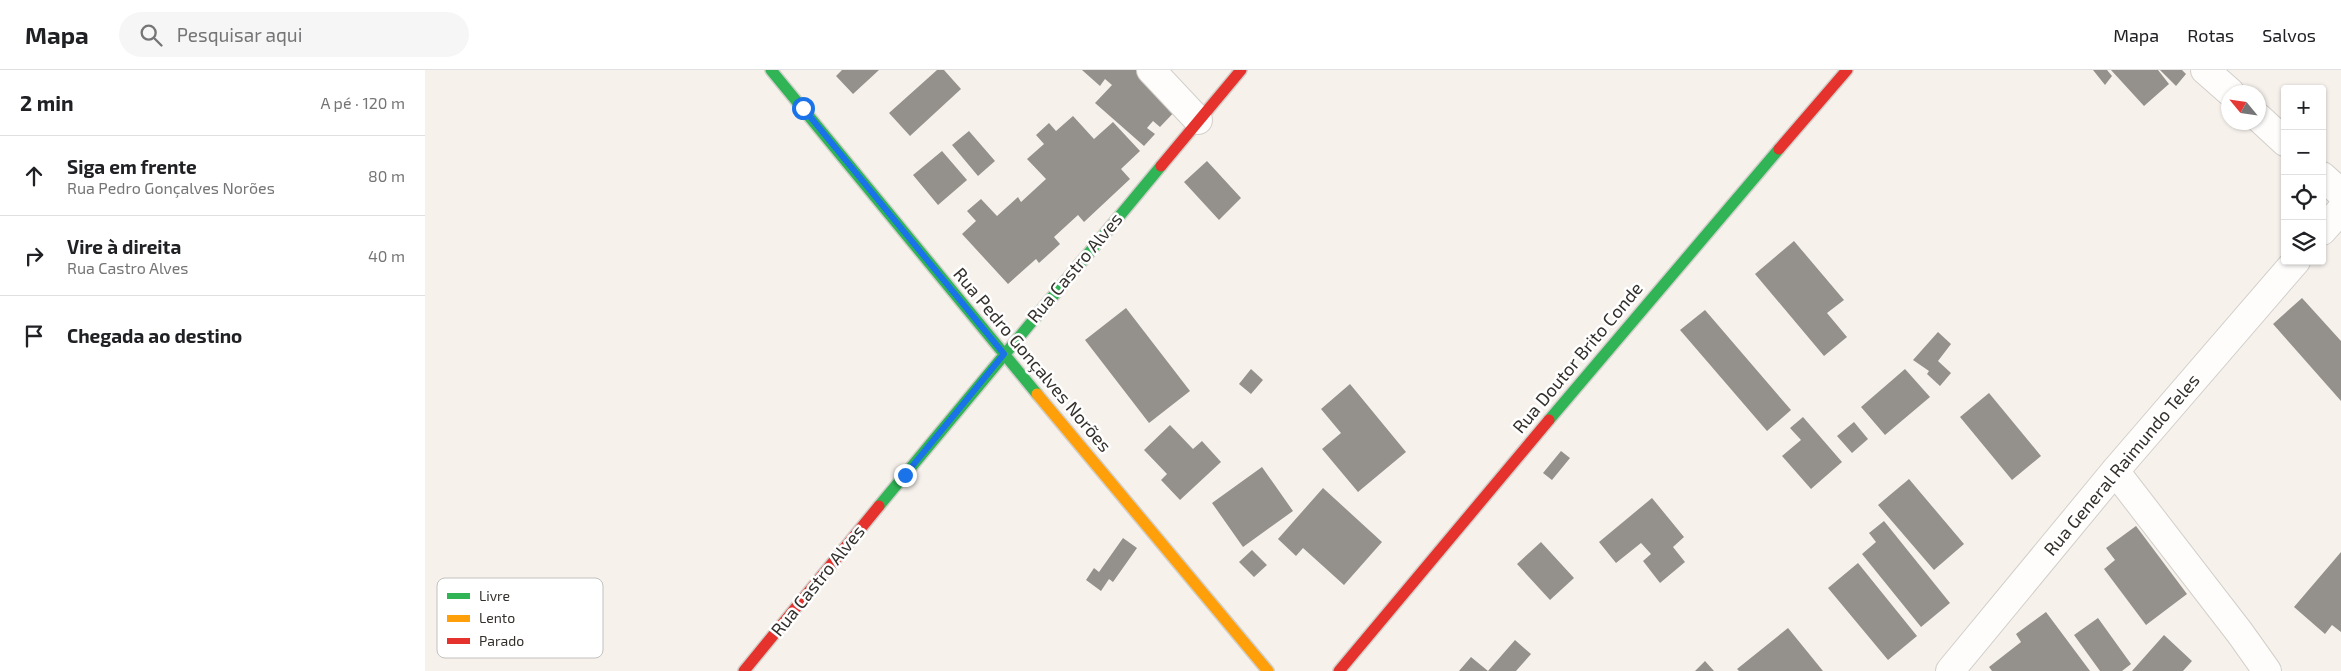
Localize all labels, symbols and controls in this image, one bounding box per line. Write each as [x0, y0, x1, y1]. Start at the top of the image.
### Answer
search box [119, 12, 469, 57]
text: Mapa [25, 20, 89, 49]
icon: search [137, 21, 165, 49]
text: Pesquisar aqui [177, 23, 302, 46]
text: Mapa [2113, 24, 2159, 46]
text: Rotas [2187, 24, 2234, 46]
text: Salvos [2262, 24, 2316, 46]
north arrow [2221, 85, 2266, 130]
map controls [2281, 85, 2326, 265]
button: + [2281, 85, 2326, 130]
text: 2 min [20, 90, 74, 115]
text: A pé · 120 m [320, 93, 405, 112]
route start [792, 97, 815, 120]
button: − [2281, 130, 2326, 175]
text: Siga em frente [67, 155, 197, 178]
icon: ahead [20, 162, 48, 190]
text: 80 m [368, 166, 405, 185]
button: locate [2281, 175, 2326, 220]
text: Rua Pedro Gonçalves Norões [67, 178, 275, 197]
street label: Rua Castro Alves [1022, 208, 1127, 327]
button: layers [2281, 220, 2326, 265]
text: Vire à direita [67, 235, 181, 258]
icon: right [20, 242, 48, 270]
text: 40 m [368, 246, 405, 265]
text: Rua Castro Alves [67, 258, 188, 277]
street label: Rua Pedro Gonçalves Norões [948, 263, 1116, 457]
street label: Rua Doutor Brito Conde [1508, 277, 1647, 437]
icon: arrive [20, 322, 48, 350]
text: Chegada ao destino [67, 324, 242, 347]
street label: Rua General Raimundo Teles [2039, 369, 2204, 560]
route end [894, 464, 917, 487]
street label: Rua Castro Alves [766, 520, 869, 640]
legend [437, 578, 603, 658]
text: Livre [479, 587, 510, 604]
text: Lento [479, 609, 515, 626]
text: Parado [479, 632, 524, 649]

